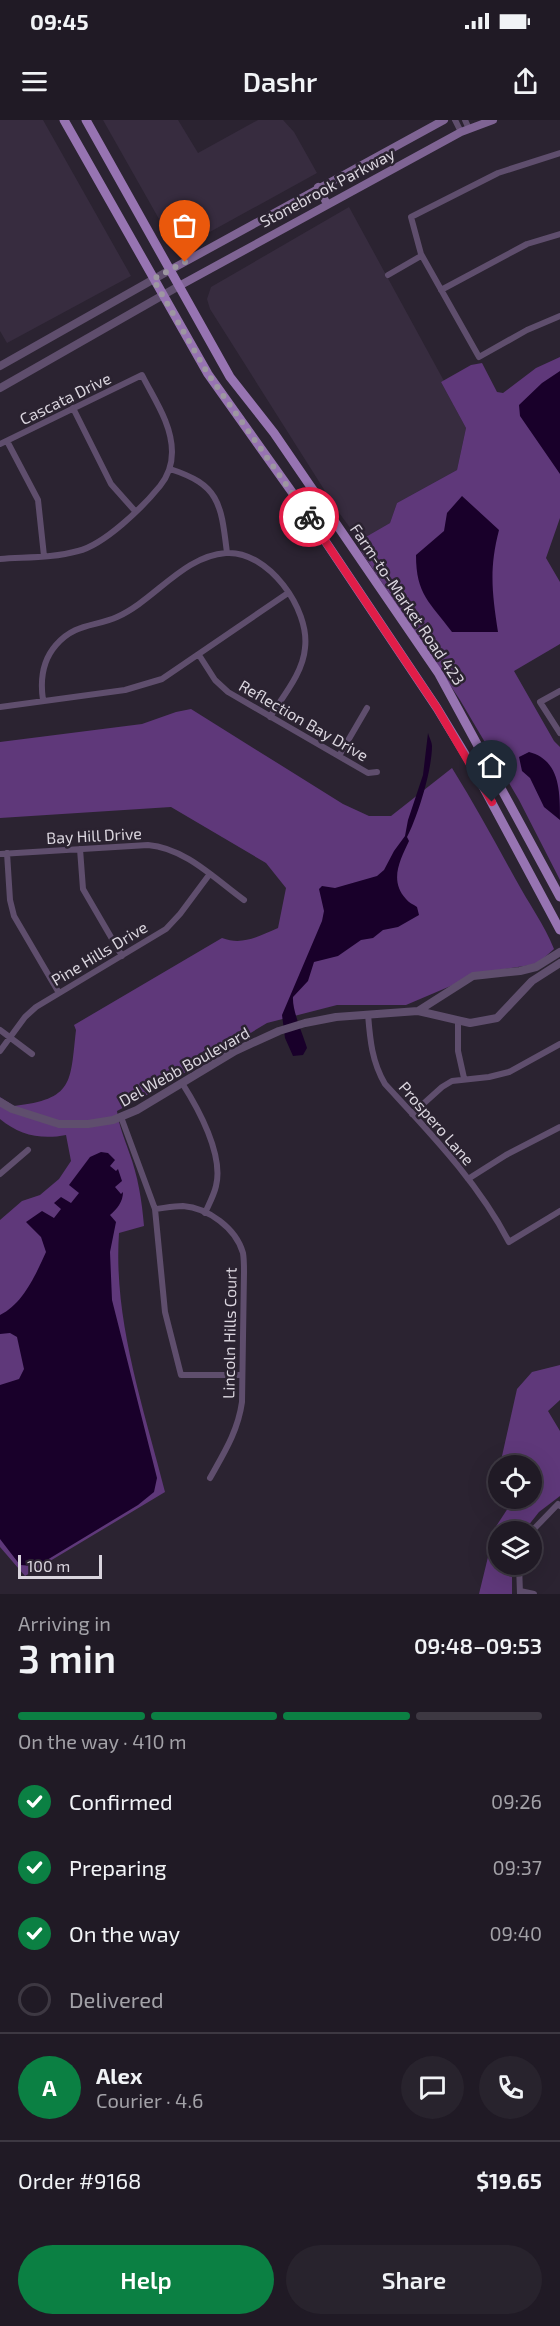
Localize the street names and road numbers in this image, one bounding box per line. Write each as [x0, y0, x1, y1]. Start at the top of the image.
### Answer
street label: Stonebrook Parkway [256, 143, 398, 231]
street label: Cascata Drive [16, 368, 114, 428]
street label: Farm-to-Market Road 423 [347, 520, 469, 688]
street label: Reflection Bay Drive [236, 675, 372, 765]
street label: Bay Hill Drive [46, 823, 142, 847]
street label: Pine Hills Drive [48, 917, 150, 989]
street label: Del Webb Boulevard [115, 1022, 253, 1110]
street label: Prospero Lane [396, 1077, 478, 1169]
street label: Lincoln Hills Court [218, 1267, 240, 1399]

